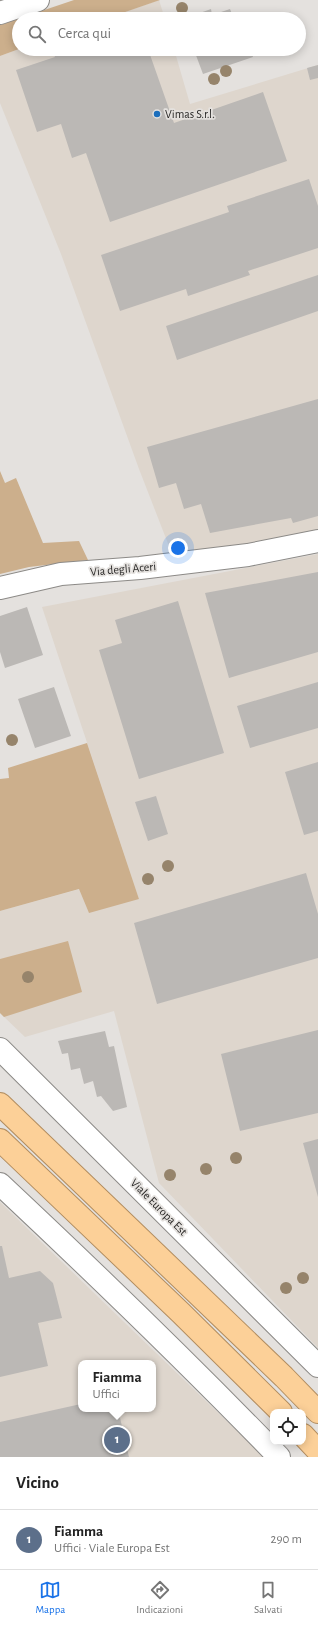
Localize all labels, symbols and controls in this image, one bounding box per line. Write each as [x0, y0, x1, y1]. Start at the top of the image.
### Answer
search box [12, 12, 306, 56]
icon: search [26, 23, 48, 45]
text: Cerca qui [58, 26, 111, 41]
place label: Vimas S.r.l. [165, 108, 215, 120]
marker: Vimas S.r.l. [152, 109, 162, 119]
your location [168, 538, 188, 558]
street label: Via degli Aceri [90, 560, 156, 578]
street label: Viale Europa Est [128, 1176, 190, 1238]
popup [78, 1360, 156, 1412]
text: Fiamma [92, 1370, 142, 1385]
text: Uffici [92, 1388, 120, 1401]
map controls [270, 1409, 306, 1445]
button: locate [270, 1409, 306, 1445]
pin: 1 [104, 1425, 130, 1455]
text: Vicino [16, 1474, 59, 1491]
text: Fiamma [54, 1524, 103, 1539]
text: 1 [27, 1533, 31, 1546]
text: 290 m [271, 1533, 302, 1546]
text: Uffici · Viale Europa Est [54, 1542, 170, 1555]
tab: Mappa [35, 1579, 65, 1616]
tab: Indicazioni [136, 1579, 183, 1616]
tab: Salvati [254, 1579, 283, 1616]

